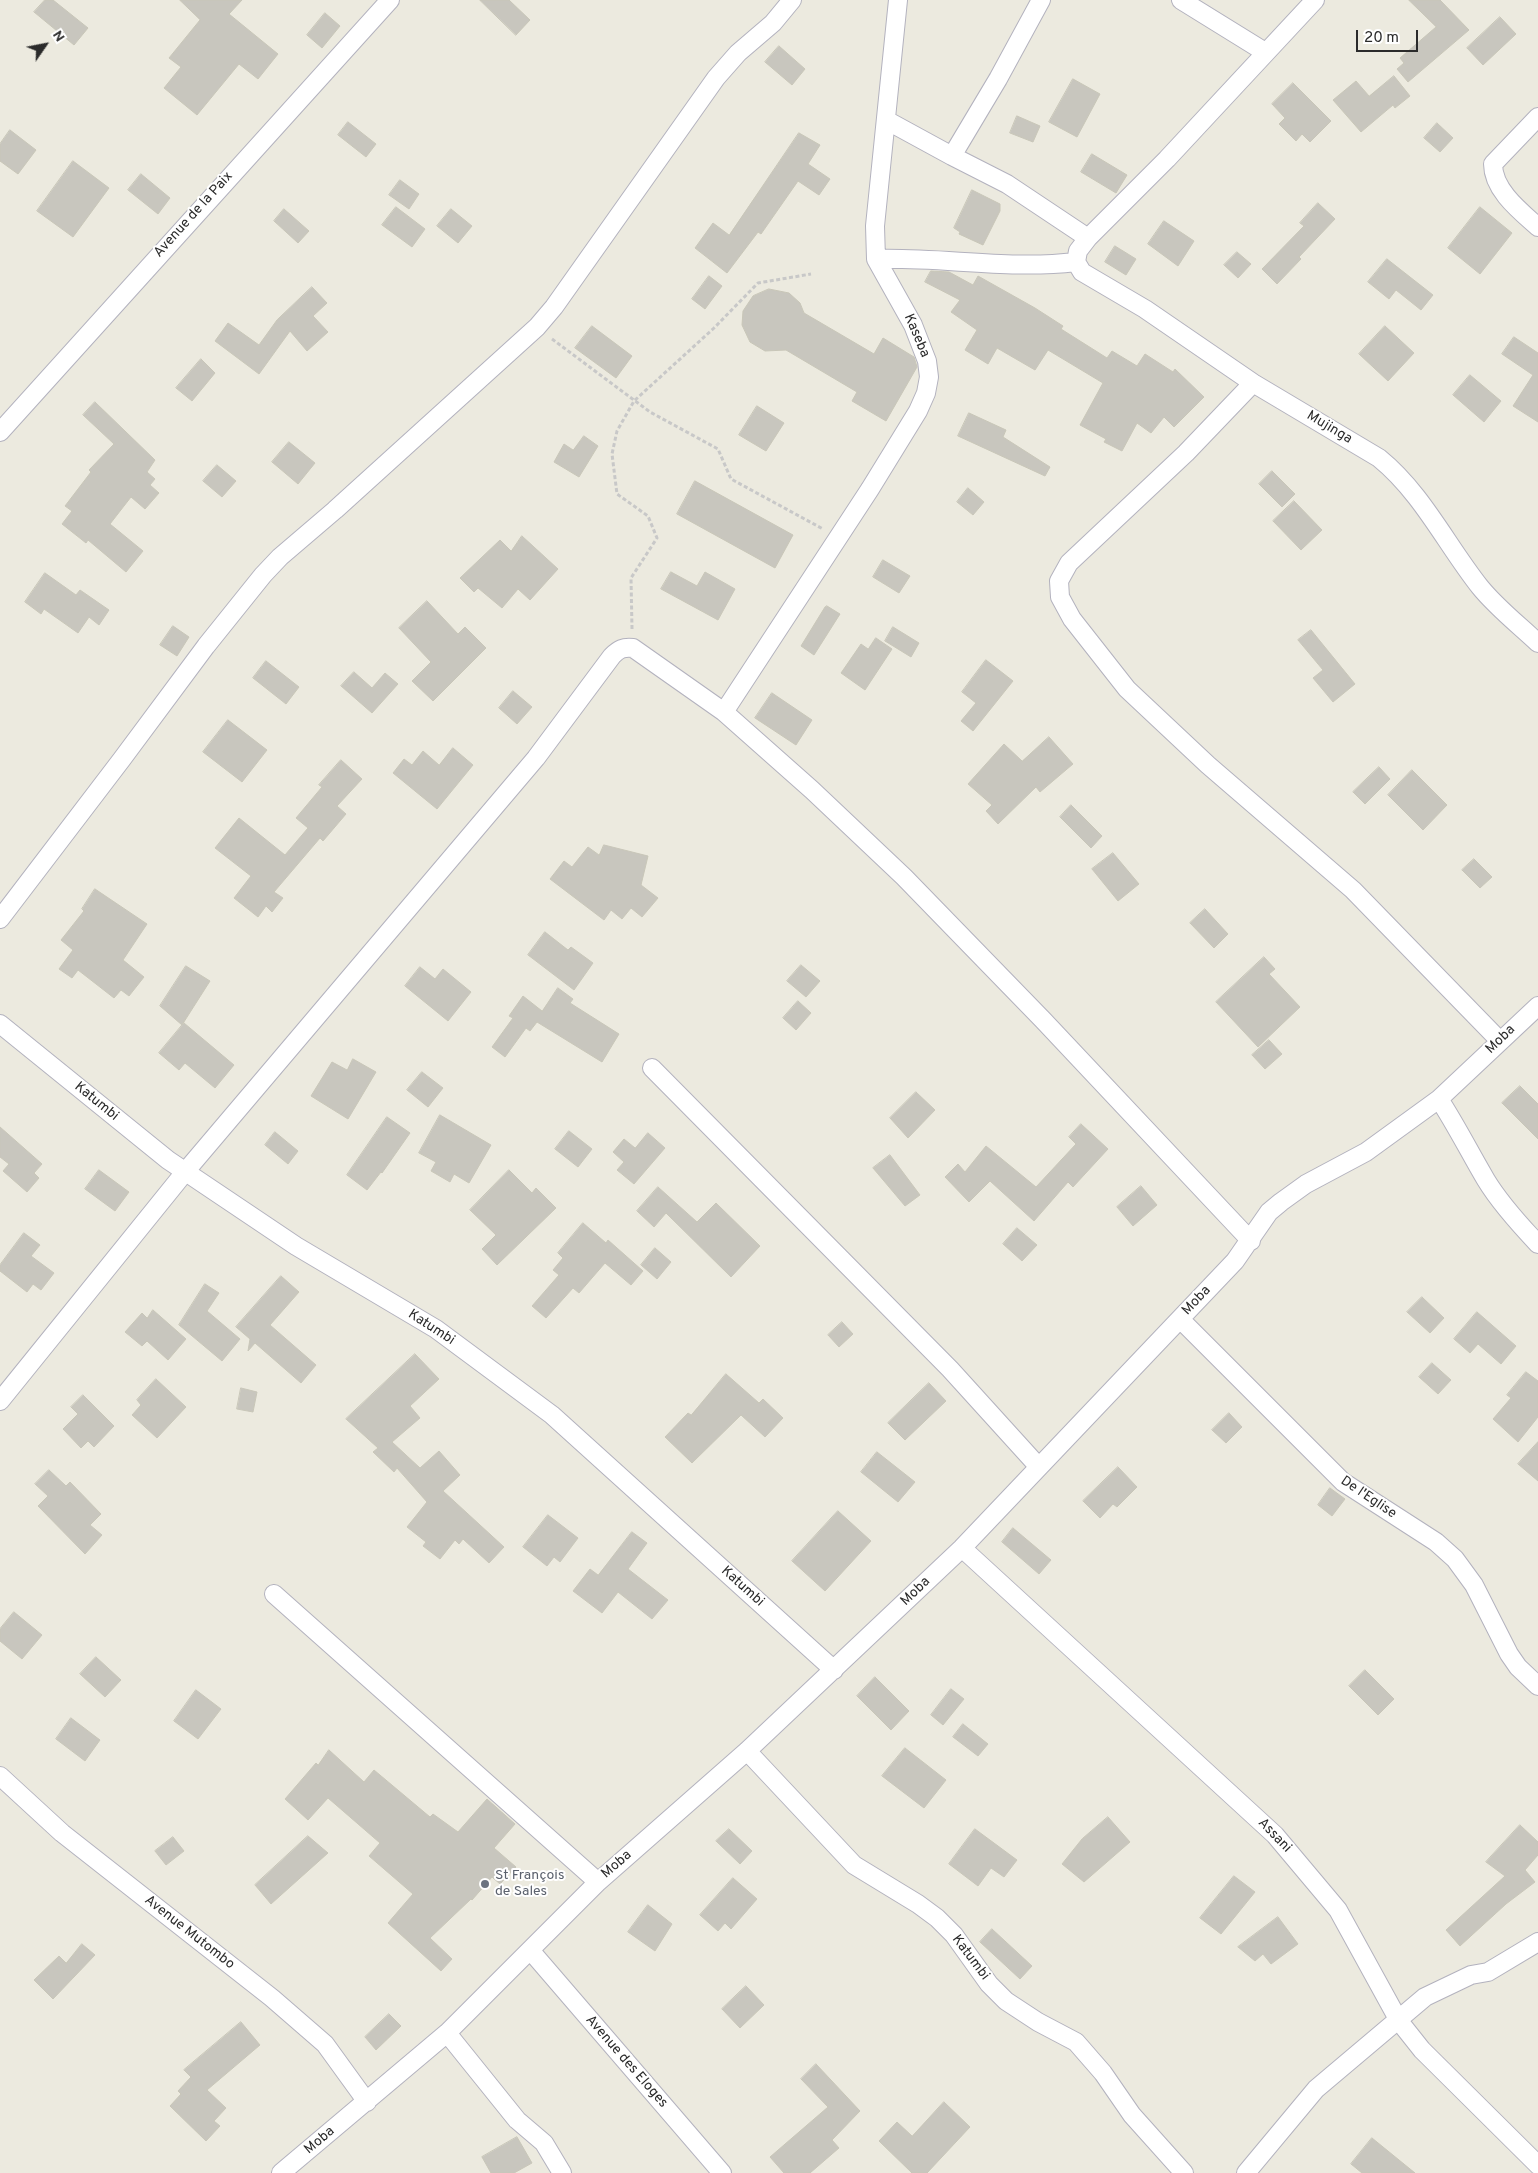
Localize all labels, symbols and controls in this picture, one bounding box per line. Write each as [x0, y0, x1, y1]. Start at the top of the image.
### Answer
north arrow [20, 20, 70, 70]
scale bar [1358, 20, 1420, 52]
text: N [48, 28, 68, 45]
text: 20 m [1364, 29, 1399, 48]
street label: Avenue de la Paix [151, 169, 237, 261]
street label: Kaseba [899, 312, 933, 360]
street label: Mujinga [1303, 408, 1355, 448]
street label: Moba [1483, 1022, 1519, 1058]
street label: Katumbi [70, 1079, 122, 1125]
street label: Moba [1179, 1283, 1215, 1319]
street label: Katumbi [404, 1307, 458, 1349]
street label: De l'Eglise [1337, 1473, 1399, 1523]
street label: Katumbi [717, 1563, 767, 1611]
street label: Moba [898, 1574, 934, 1610]
street label: Assani [1254, 1815, 1294, 1857]
street label: Moba [598, 1847, 636, 1883]
place label: St François de Sales [495, 1868, 564, 1900]
marker: St François de Sales [479, 1878, 491, 1890]
street label: Avenue Mutombo [141, 1893, 237, 1973]
street label: Katumbi [948, 1932, 992, 1984]
street label: Avenue des Eloges [581, 2012, 671, 2112]
street label: Moba [301, 2123, 339, 2159]

